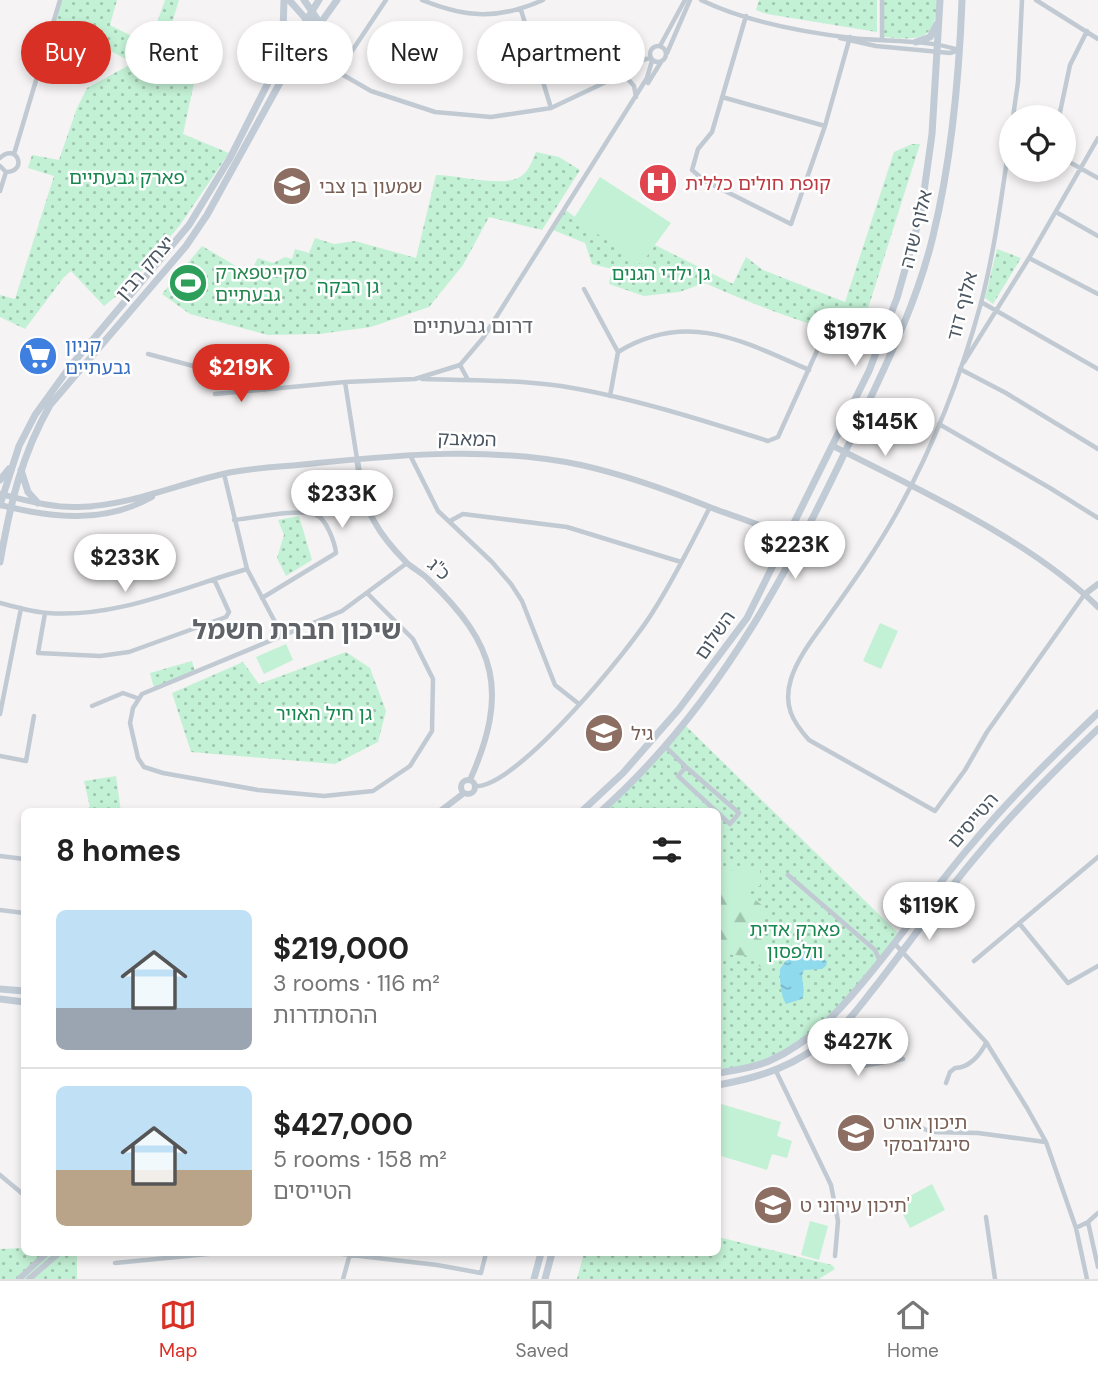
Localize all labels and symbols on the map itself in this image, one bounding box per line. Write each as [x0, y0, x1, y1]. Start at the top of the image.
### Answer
hospital icon: קופת חולים כללית [637, 162, 679, 204]
park label: פארק גבעתיים [69, 165, 185, 190]
school or university icon: שמעון בן צבי [271, 165, 313, 207]
place label: קופת חולים כללית [685, 171, 831, 196]
place label: שמעון בן צבי [319, 174, 422, 199]
street label: אלוף שדה [894, 187, 938, 271]
street label: יצחק רבין [110, 231, 180, 305]
place label: סקייטפארק גבעתיים [215, 260, 307, 307]
park label: גן ילדי הגנים [612, 261, 710, 286]
sports icon: סקייטפארק גבעתיים [167, 262, 209, 304]
street label: אלוף דוד [941, 269, 983, 343]
park label: גן רבקה [317, 274, 379, 299]
pin: $197K [806, 308, 904, 368]
district label: דרום גבעתיים [413, 312, 533, 340]
place label: קניון גבעתיים [65, 333, 131, 380]
supermarket icon: קניון גבעתיים [17, 335, 59, 377]
pin: $219K [192, 344, 290, 404]
pin: $145K [836, 398, 934, 458]
street label: המאבק [437, 425, 497, 453]
pin: $233K [293, 470, 391, 530]
pin: $223K [746, 522, 844, 581]
pin: $233K [76, 534, 174, 594]
street label: כ"ג [422, 552, 456, 586]
street label: השלום [689, 606, 741, 664]
district label: שיכון חברת חשמל [193, 613, 402, 647]
park label: גן חיל האויר [276, 701, 372, 726]
school or university icon: גיל [583, 712, 625, 754]
place label: גיל [631, 721, 653, 746]
street label: הטייסים [942, 787, 1004, 853]
pin: $119K [880, 883, 978, 942]
park label: פארק אדית וולפסון [750, 917, 840, 964]
pin: $427K [809, 1018, 907, 1078]
place label: תיכון אורט סינגלובסקי [883, 1110, 970, 1157]
school or university icon: תיכון אורט סינגלובסקי [835, 1112, 877, 1154]
school or university icon: תיכון עירוני ט' [752, 1184, 794, 1226]
place label: תיכון עירוני ט' [800, 1193, 910, 1218]

